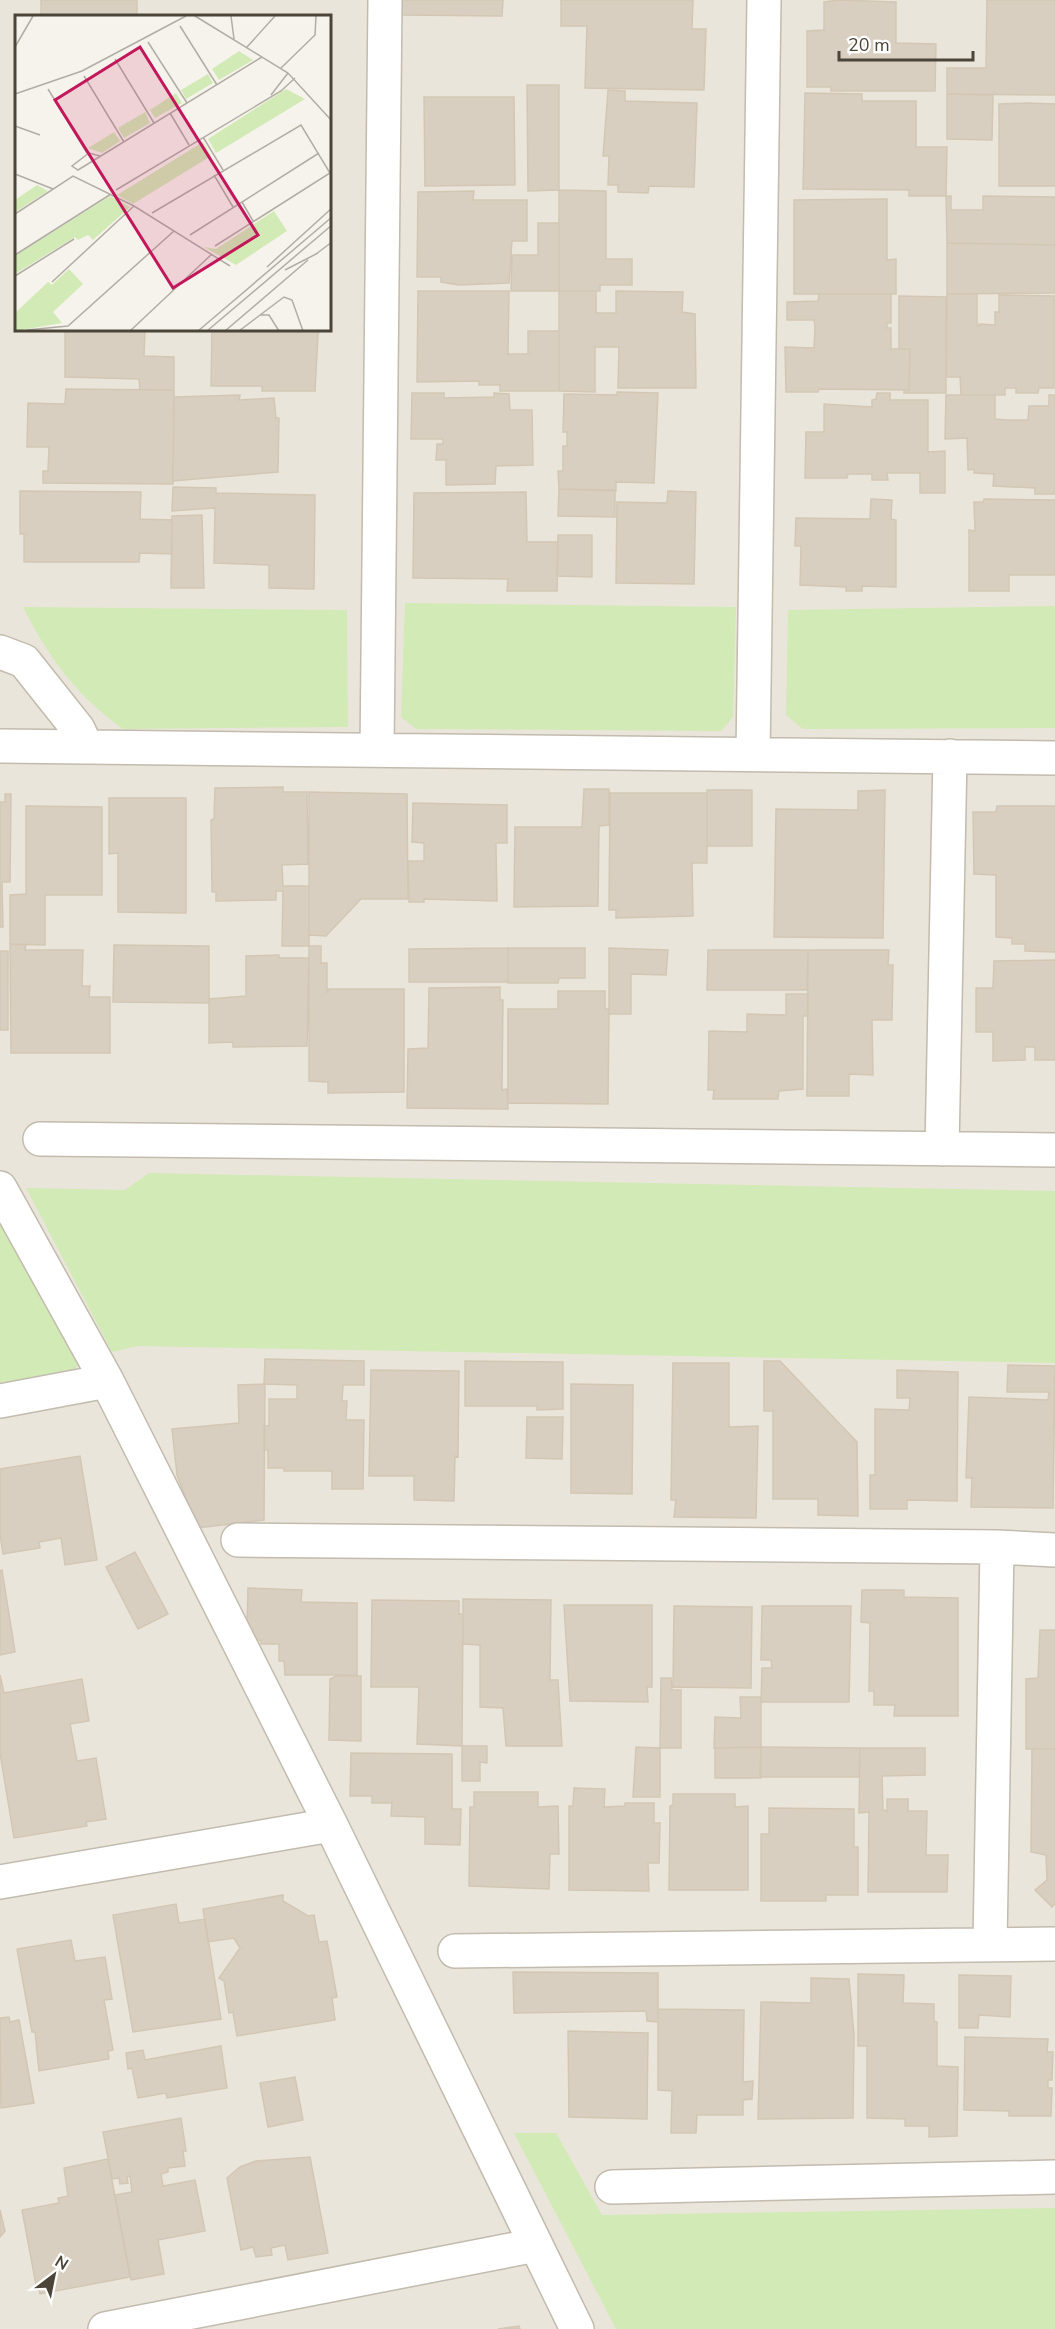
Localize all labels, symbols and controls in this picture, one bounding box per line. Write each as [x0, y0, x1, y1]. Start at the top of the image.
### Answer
inset map [15, 15, 332, 332]
scale bar [839, 24, 972, 62]
text: 20 m [848, 33, 890, 57]
north arrow [24, 2245, 84, 2305]
text: N [51, 2251, 72, 2276]

